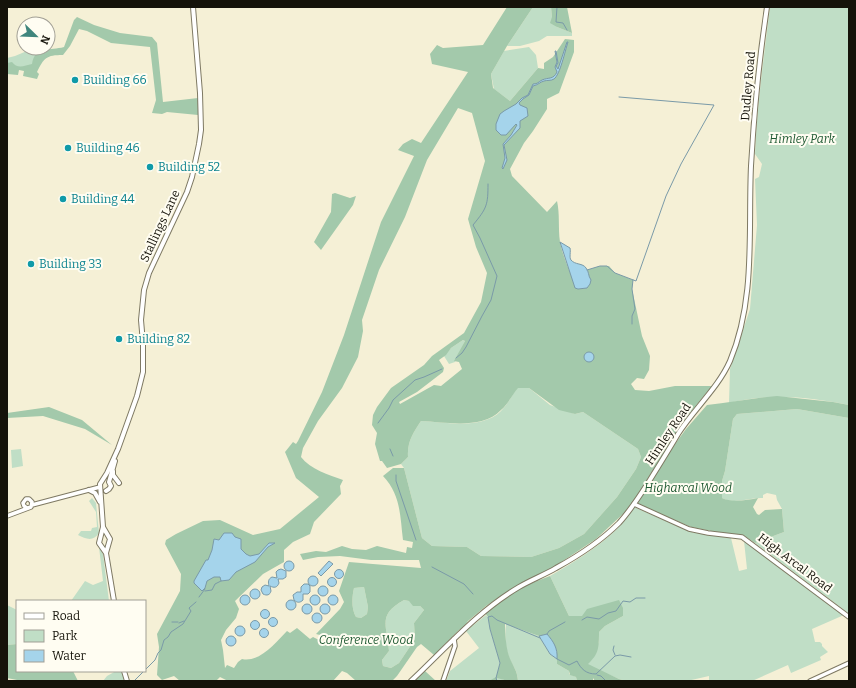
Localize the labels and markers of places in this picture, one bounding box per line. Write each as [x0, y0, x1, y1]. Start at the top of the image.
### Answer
place label: Building 66 [83, 73, 147, 87]
marker: Building 66 [70, 75, 80, 85]
place label: Building 46 [76, 141, 139, 155]
marker: Building 46 [63, 143, 73, 153]
place label: Building 52 [158, 160, 220, 174]
marker: Building 52 [145, 162, 155, 172]
place label: Building 44 [71, 192, 135, 206]
marker: Building 44 [58, 194, 68, 204]
place label: Building 33 [39, 257, 102, 271]
marker: Building 33 [26, 259, 36, 269]
place label: Building 82 [127, 332, 190, 346]
marker: Building 82 [114, 334, 124, 344]

